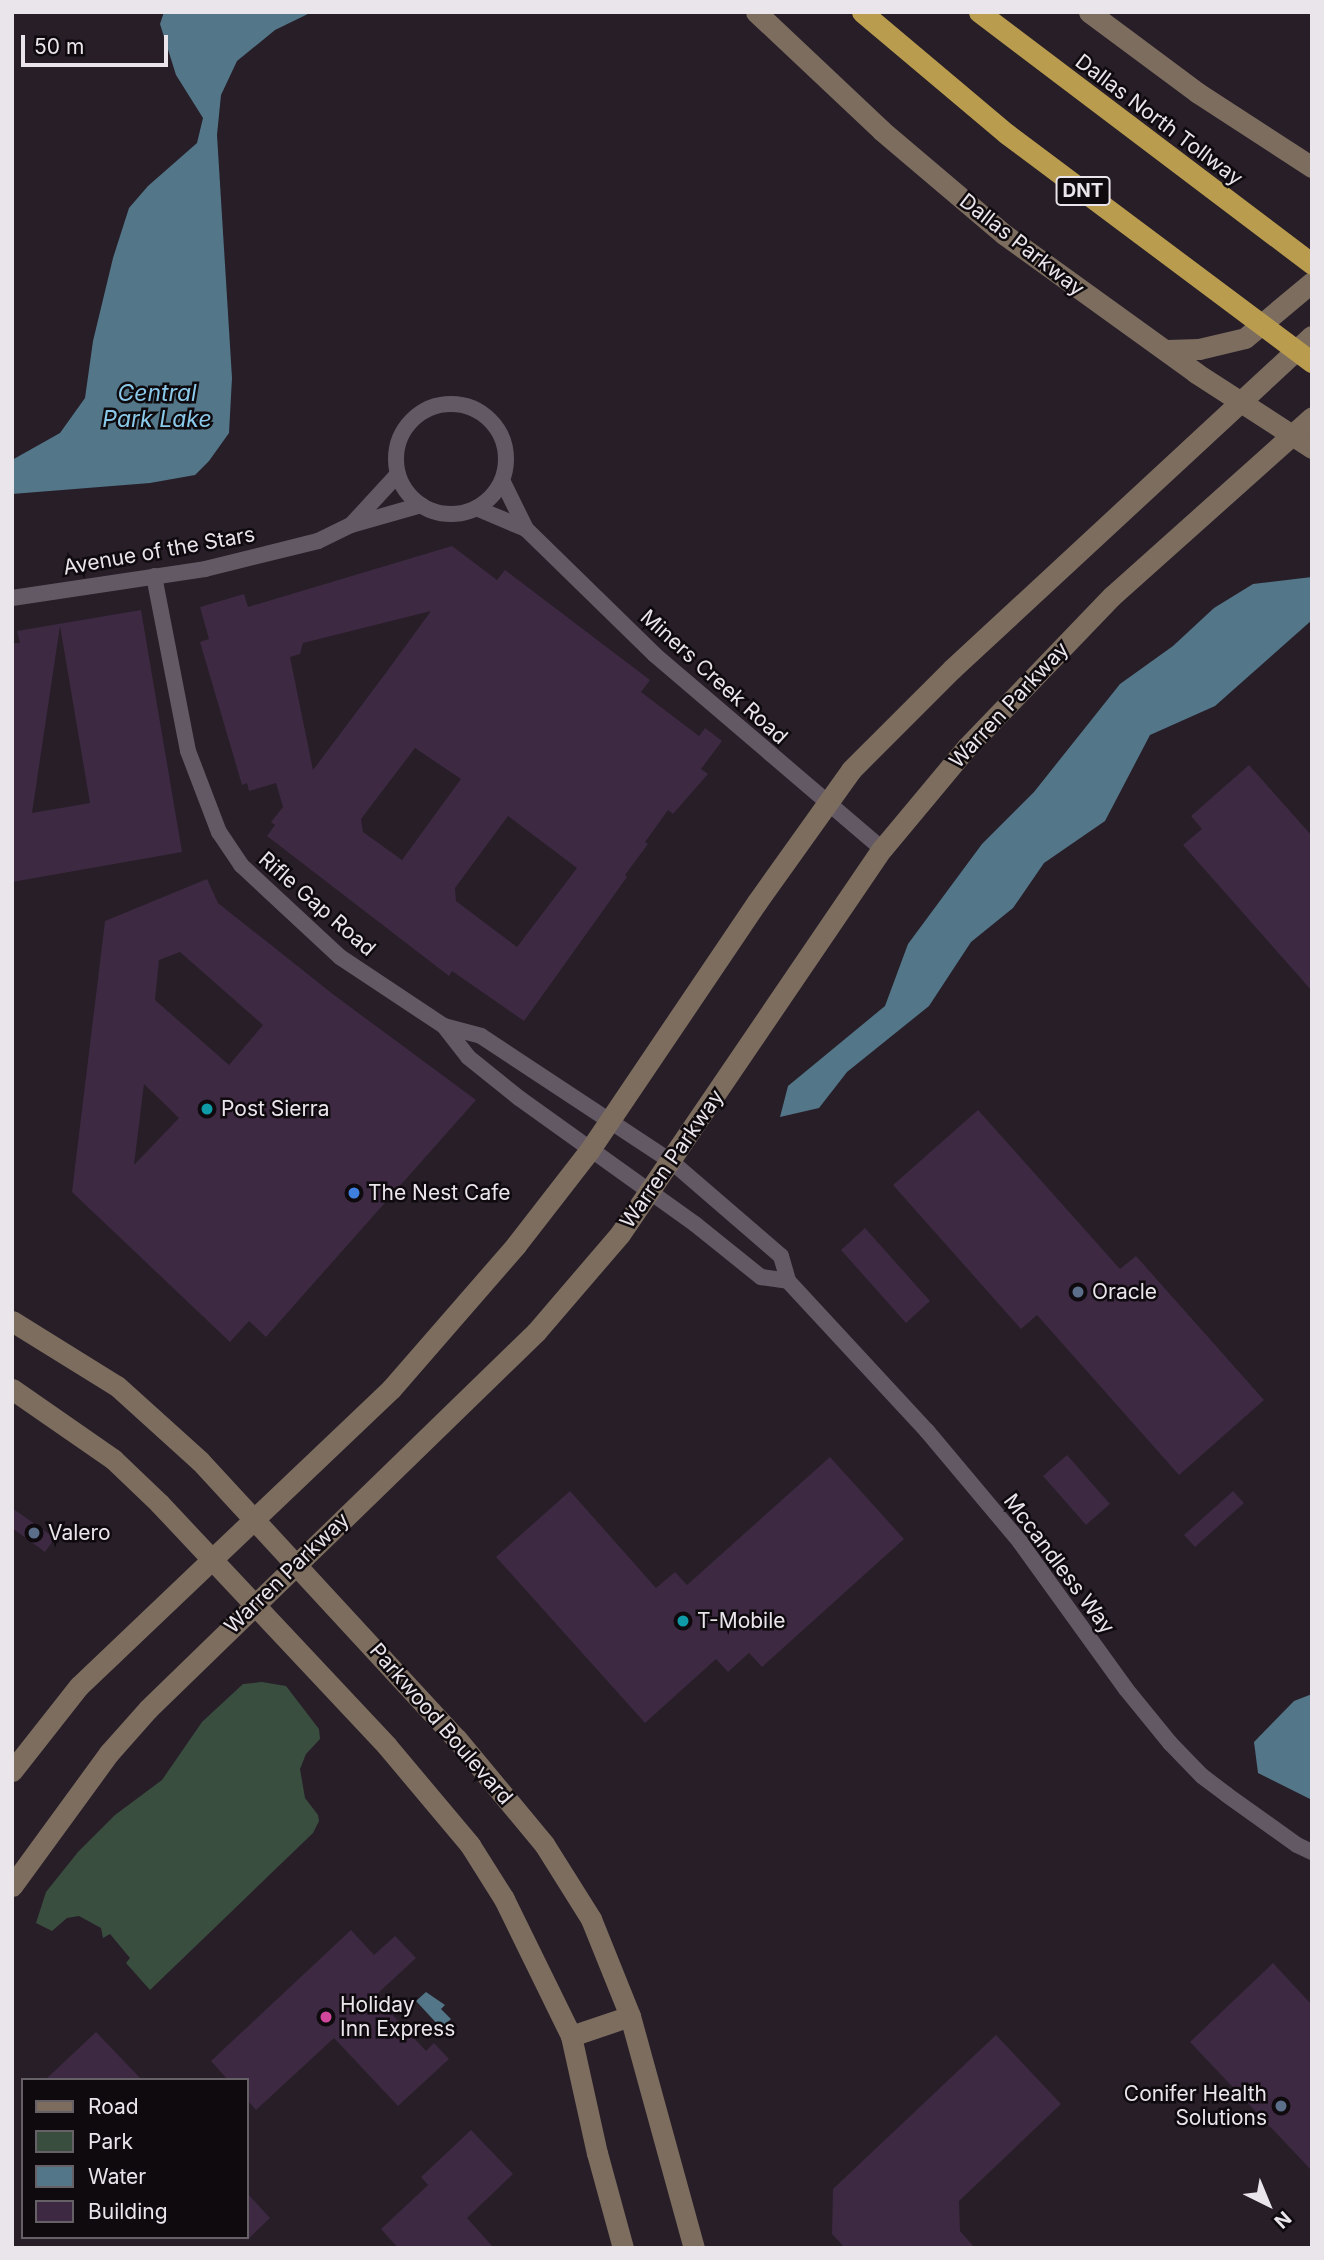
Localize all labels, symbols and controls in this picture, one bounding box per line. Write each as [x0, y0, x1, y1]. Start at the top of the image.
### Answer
scale bar [24, 21, 172, 65]
text: 50 m [34, 34, 84, 59]
street label: Dallas North Tollway [1070, 49, 1248, 191]
road number: DNT [1055, 176, 1111, 206]
street label: Dallas Parkway [955, 188, 1089, 302]
water label: Central Park Lake [102, 379, 212, 433]
street label: Avenue of the Stars [61, 522, 257, 580]
street label: Miners Creek Road [635, 604, 793, 750]
street label: Warren Parkway [944, 637, 1074, 773]
street label: Rifle Gap Road [253, 846, 381, 962]
street label: Warren Parkway [615, 1085, 729, 1233]
place label: Post Sierra [221, 1096, 329, 1122]
marker: Post Sierra [199, 1101, 215, 1117]
place label: The Nest Cafe [368, 1180, 511, 1206]
marker: The Nest Cafe [346, 1185, 362, 1201]
place label: Oracle [1092, 1279, 1157, 1305]
marker: Oracle [1070, 1284, 1086, 1300]
street label: Mccandless Way [998, 1489, 1120, 1639]
street label: Warren Parkway [220, 1507, 354, 1639]
place label: Valero [48, 1520, 111, 1546]
marker: Valero [26, 1525, 42, 1541]
place label: T-Mobile [697, 1608, 786, 1634]
marker: T-Mobile [675, 1613, 691, 1629]
street label: Parkwood Boulevard [364, 1638, 518, 1810]
place label: Holiday Inn Express [340, 1992, 455, 2042]
marker: Holiday Inn Express [318, 2009, 334, 2025]
legend [21, 2078, 248, 2239]
place label: Conifer Health Solutions [1124, 2081, 1267, 2131]
text: Road [88, 2094, 139, 2119]
marker: Conifer Health Solutions [1273, 2098, 1289, 2114]
text: Park [88, 2129, 133, 2154]
text: Water [88, 2164, 146, 2189]
north arrow [1233, 2169, 1303, 2239]
text: Building [88, 2199, 168, 2224]
text: N [1270, 2206, 1296, 2233]

